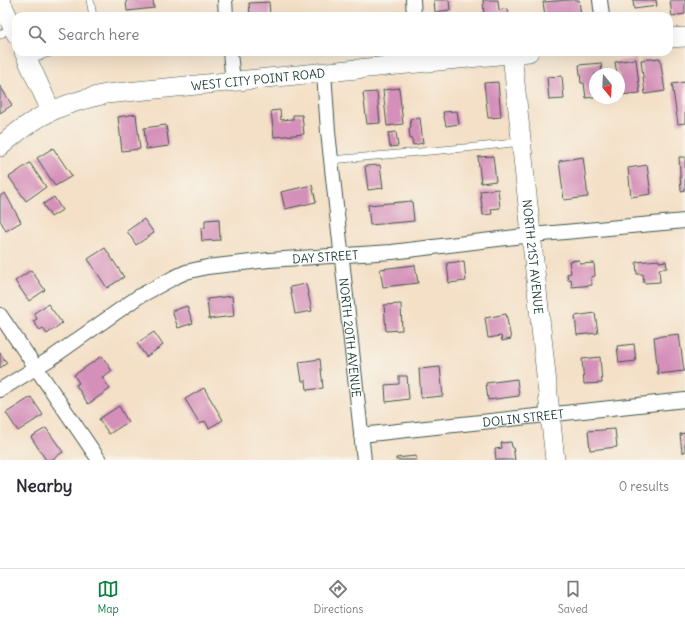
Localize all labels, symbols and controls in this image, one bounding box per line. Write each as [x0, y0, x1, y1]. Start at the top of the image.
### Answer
search box [12, 12, 673, 56]
icon: search [26, 23, 48, 45]
text: Search here [58, 25, 139, 44]
street label: WEST CITY POINT ROAD [190, 65, 326, 93]
north arrow [589, 68, 625, 104]
street label: NORTH 21ST AVENUE [520, 199, 547, 315]
street label: DAY STREET [292, 247, 359, 266]
street label: NORTH 20TH AVENUE [337, 277, 365, 398]
street label: DOLIN STREET [482, 406, 564, 429]
text: Nearby [16, 475, 72, 497]
text: 0 results [619, 478, 669, 495]
tab: Map [97, 578, 119, 616]
tab: Directions [314, 578, 363, 616]
tab: Saved [558, 578, 588, 616]

